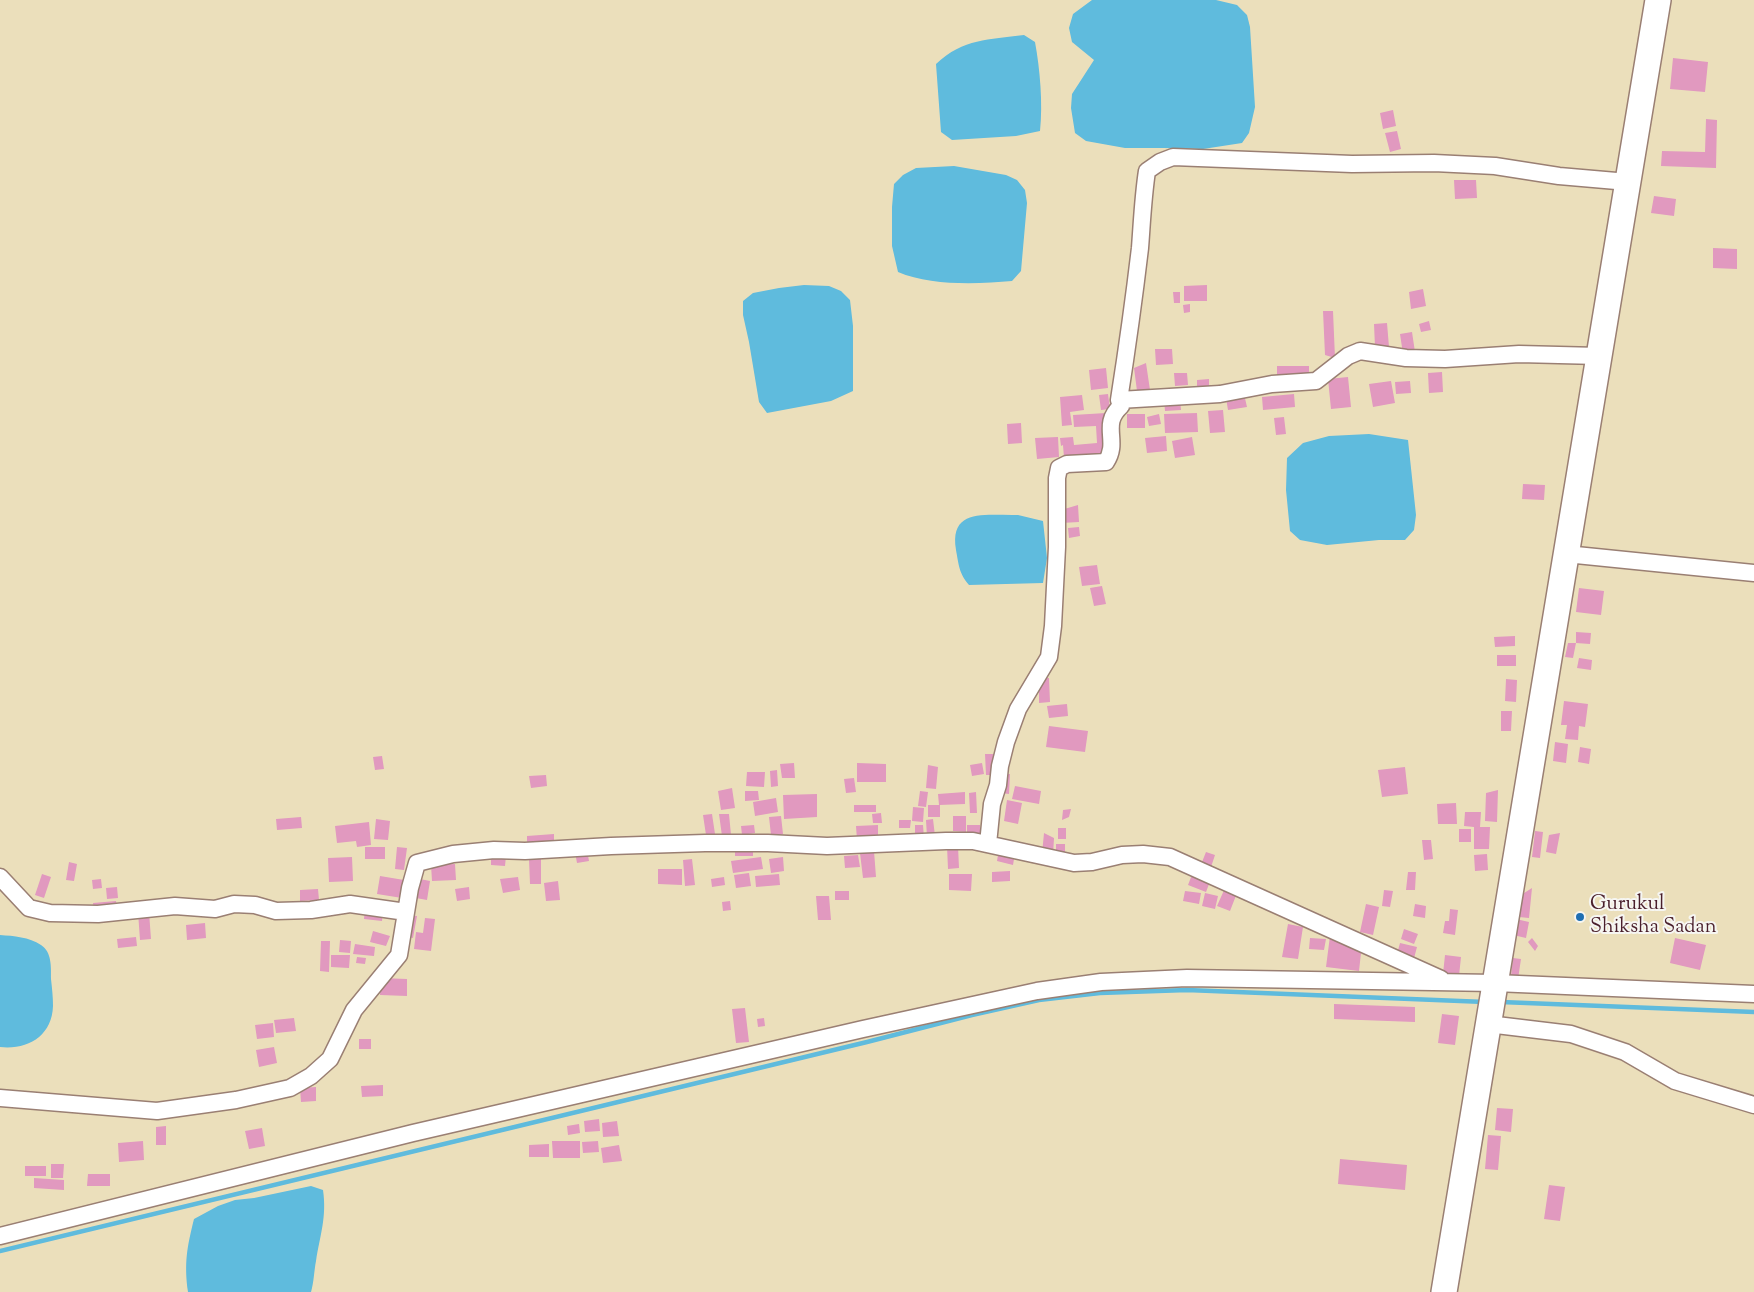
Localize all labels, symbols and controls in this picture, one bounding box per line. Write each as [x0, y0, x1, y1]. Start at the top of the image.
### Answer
place label: Gurukul Shiksha Sadan [1590, 894, 1717, 941]
marker: Gurukul Shiksha Sadan [1574, 911, 1586, 923]

